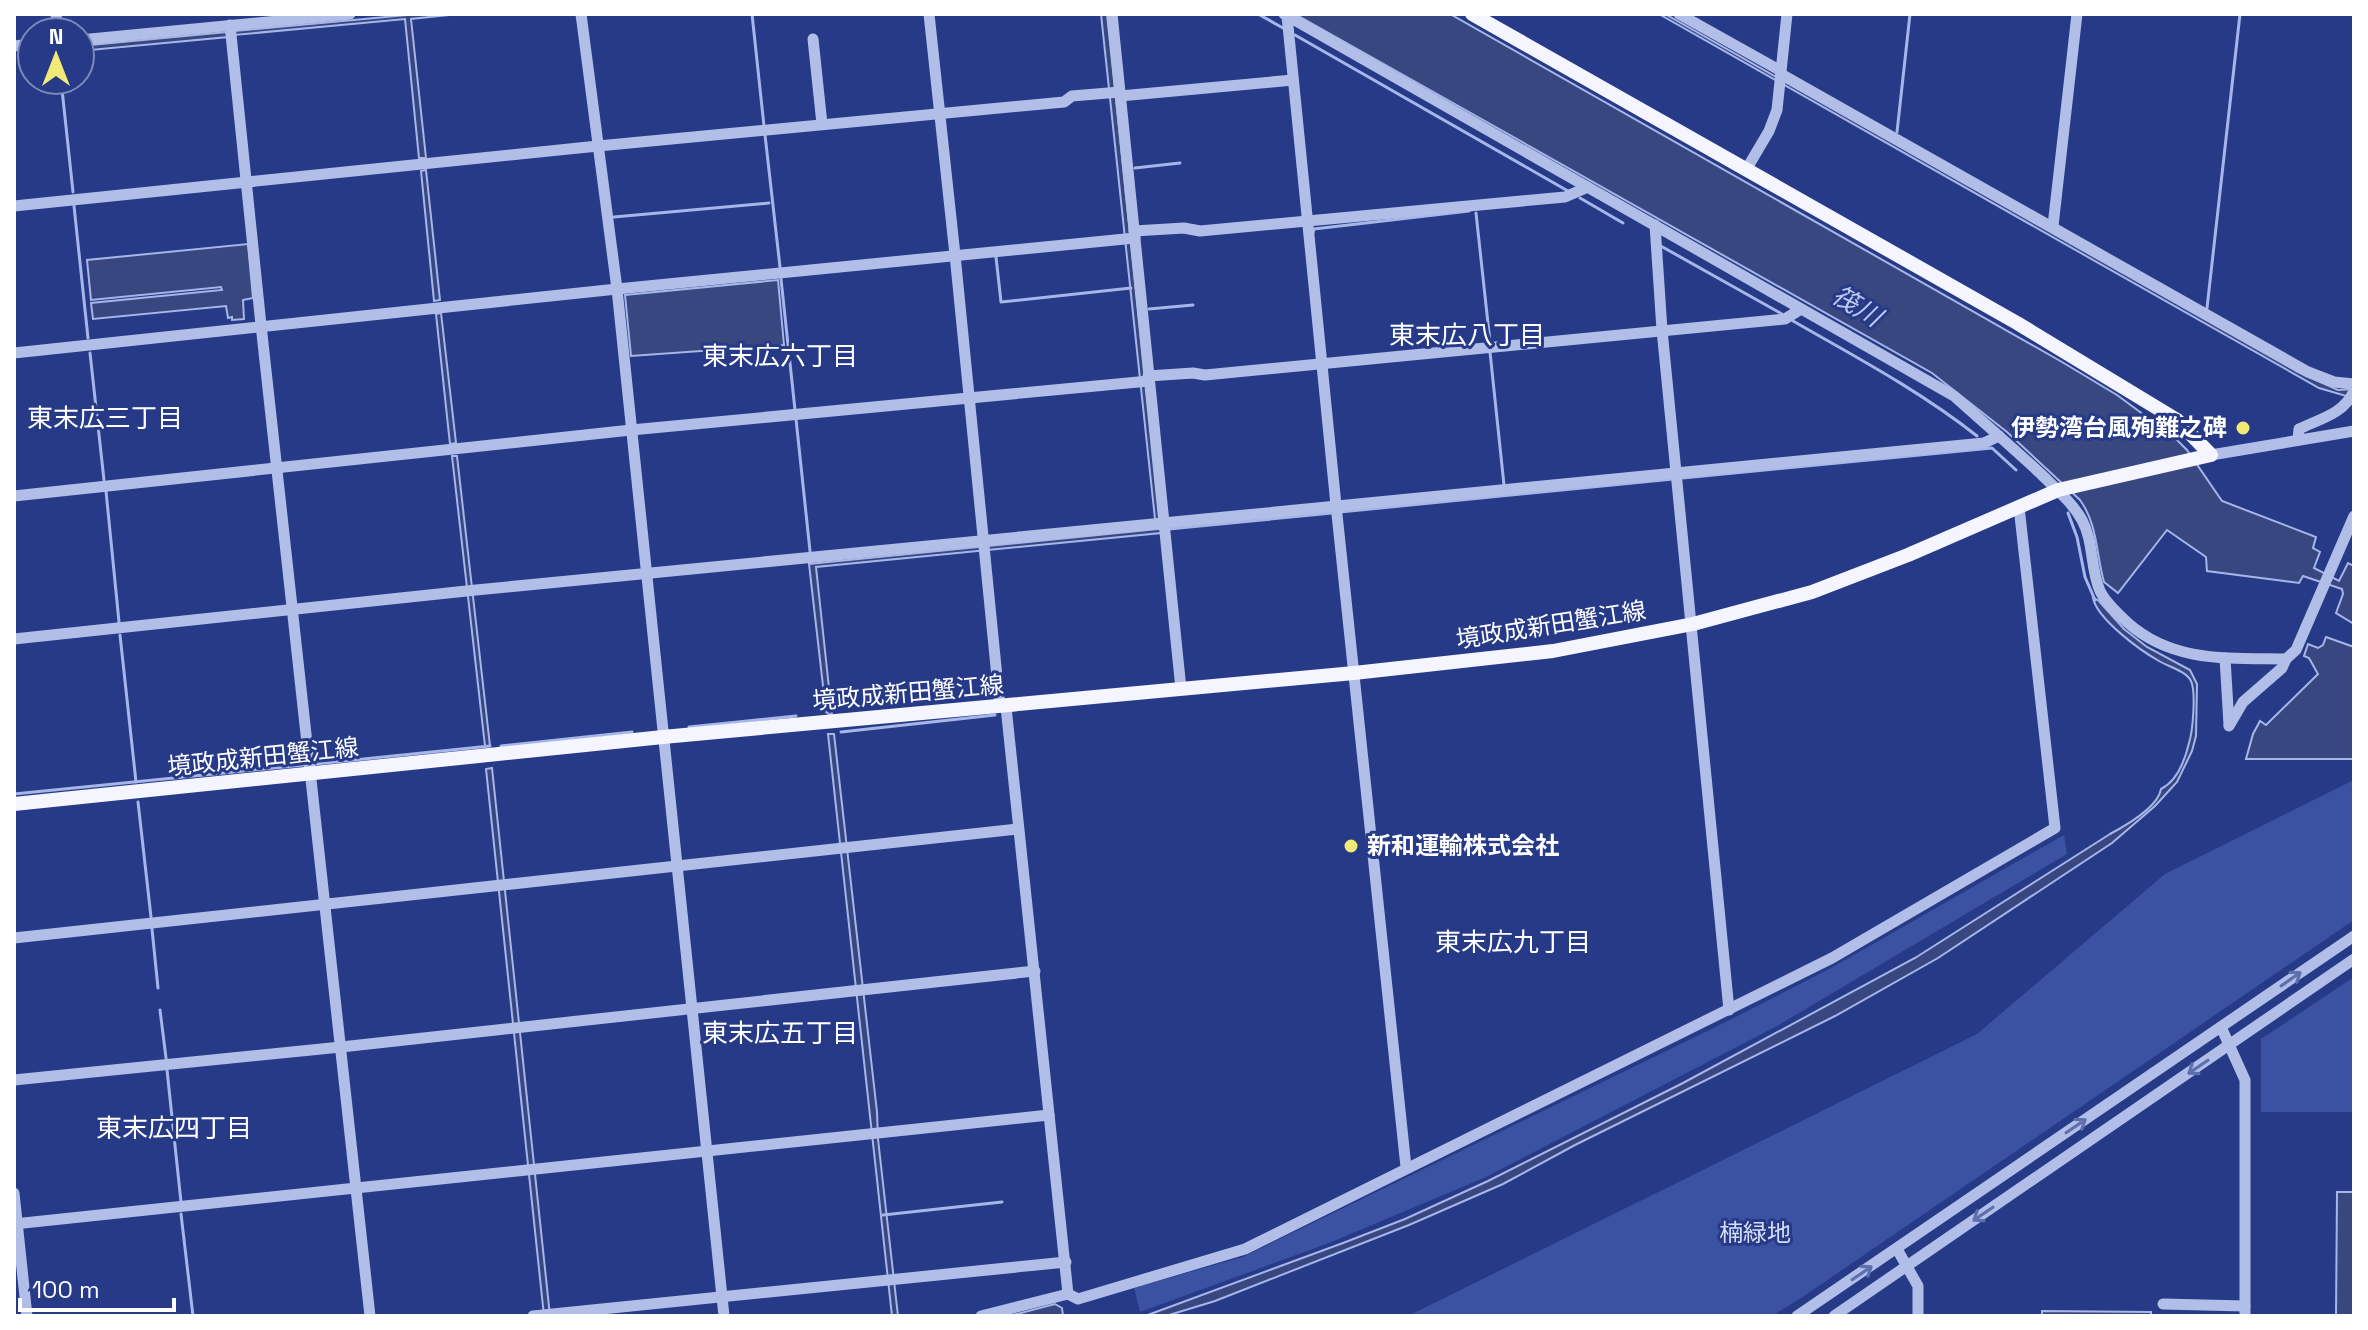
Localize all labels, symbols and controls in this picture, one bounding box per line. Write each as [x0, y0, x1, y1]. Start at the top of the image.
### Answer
north arrow [16, 16, 96, 96]
text: N [49, 22, 63, 50]
water label: 筏川 [1826, 278, 1891, 336]
district label: 東末広八丁目 [1389, 318, 1545, 352]
district label: 東末広六丁目 [702, 339, 858, 373]
district label: 東末広三丁目 [27, 401, 183, 435]
place label: 伊勢湾台風殉難之碑 [2011, 412, 2227, 443]
marker: 伊勢湾台風殉難之碑 [2234, 419, 2252, 437]
street label: 境政成新田蟹江線 [1454, 594, 1648, 655]
street label: 境政成新田蟹江線 [811, 669, 1005, 716]
street label: 境政成新田蟹江線 [166, 731, 360, 782]
place label: 新和運輸株式会社 [1367, 830, 1559, 861]
marker: 新和運輸株式会社 [1342, 837, 1360, 855]
district label: 東末広九丁目 [1435, 925, 1591, 959]
one-way arrow [2279, 971, 2301, 987]
district label: 東末広五丁目 [702, 1016, 858, 1050]
one-way arrow [2187, 1059, 2209, 1075]
district label: 東末広四丁目 [96, 1111, 252, 1145]
one-way arrow [2065, 1118, 2087, 1134]
one-way arrow [1973, 1206, 1995, 1222]
park label: 楠緑地 [1719, 1217, 1791, 1248]
scale bar [20, 1262, 174, 1312]
one-way arrow [1850, 1265, 1872, 1281]
text: 100 m [32, 1274, 100, 1305]

